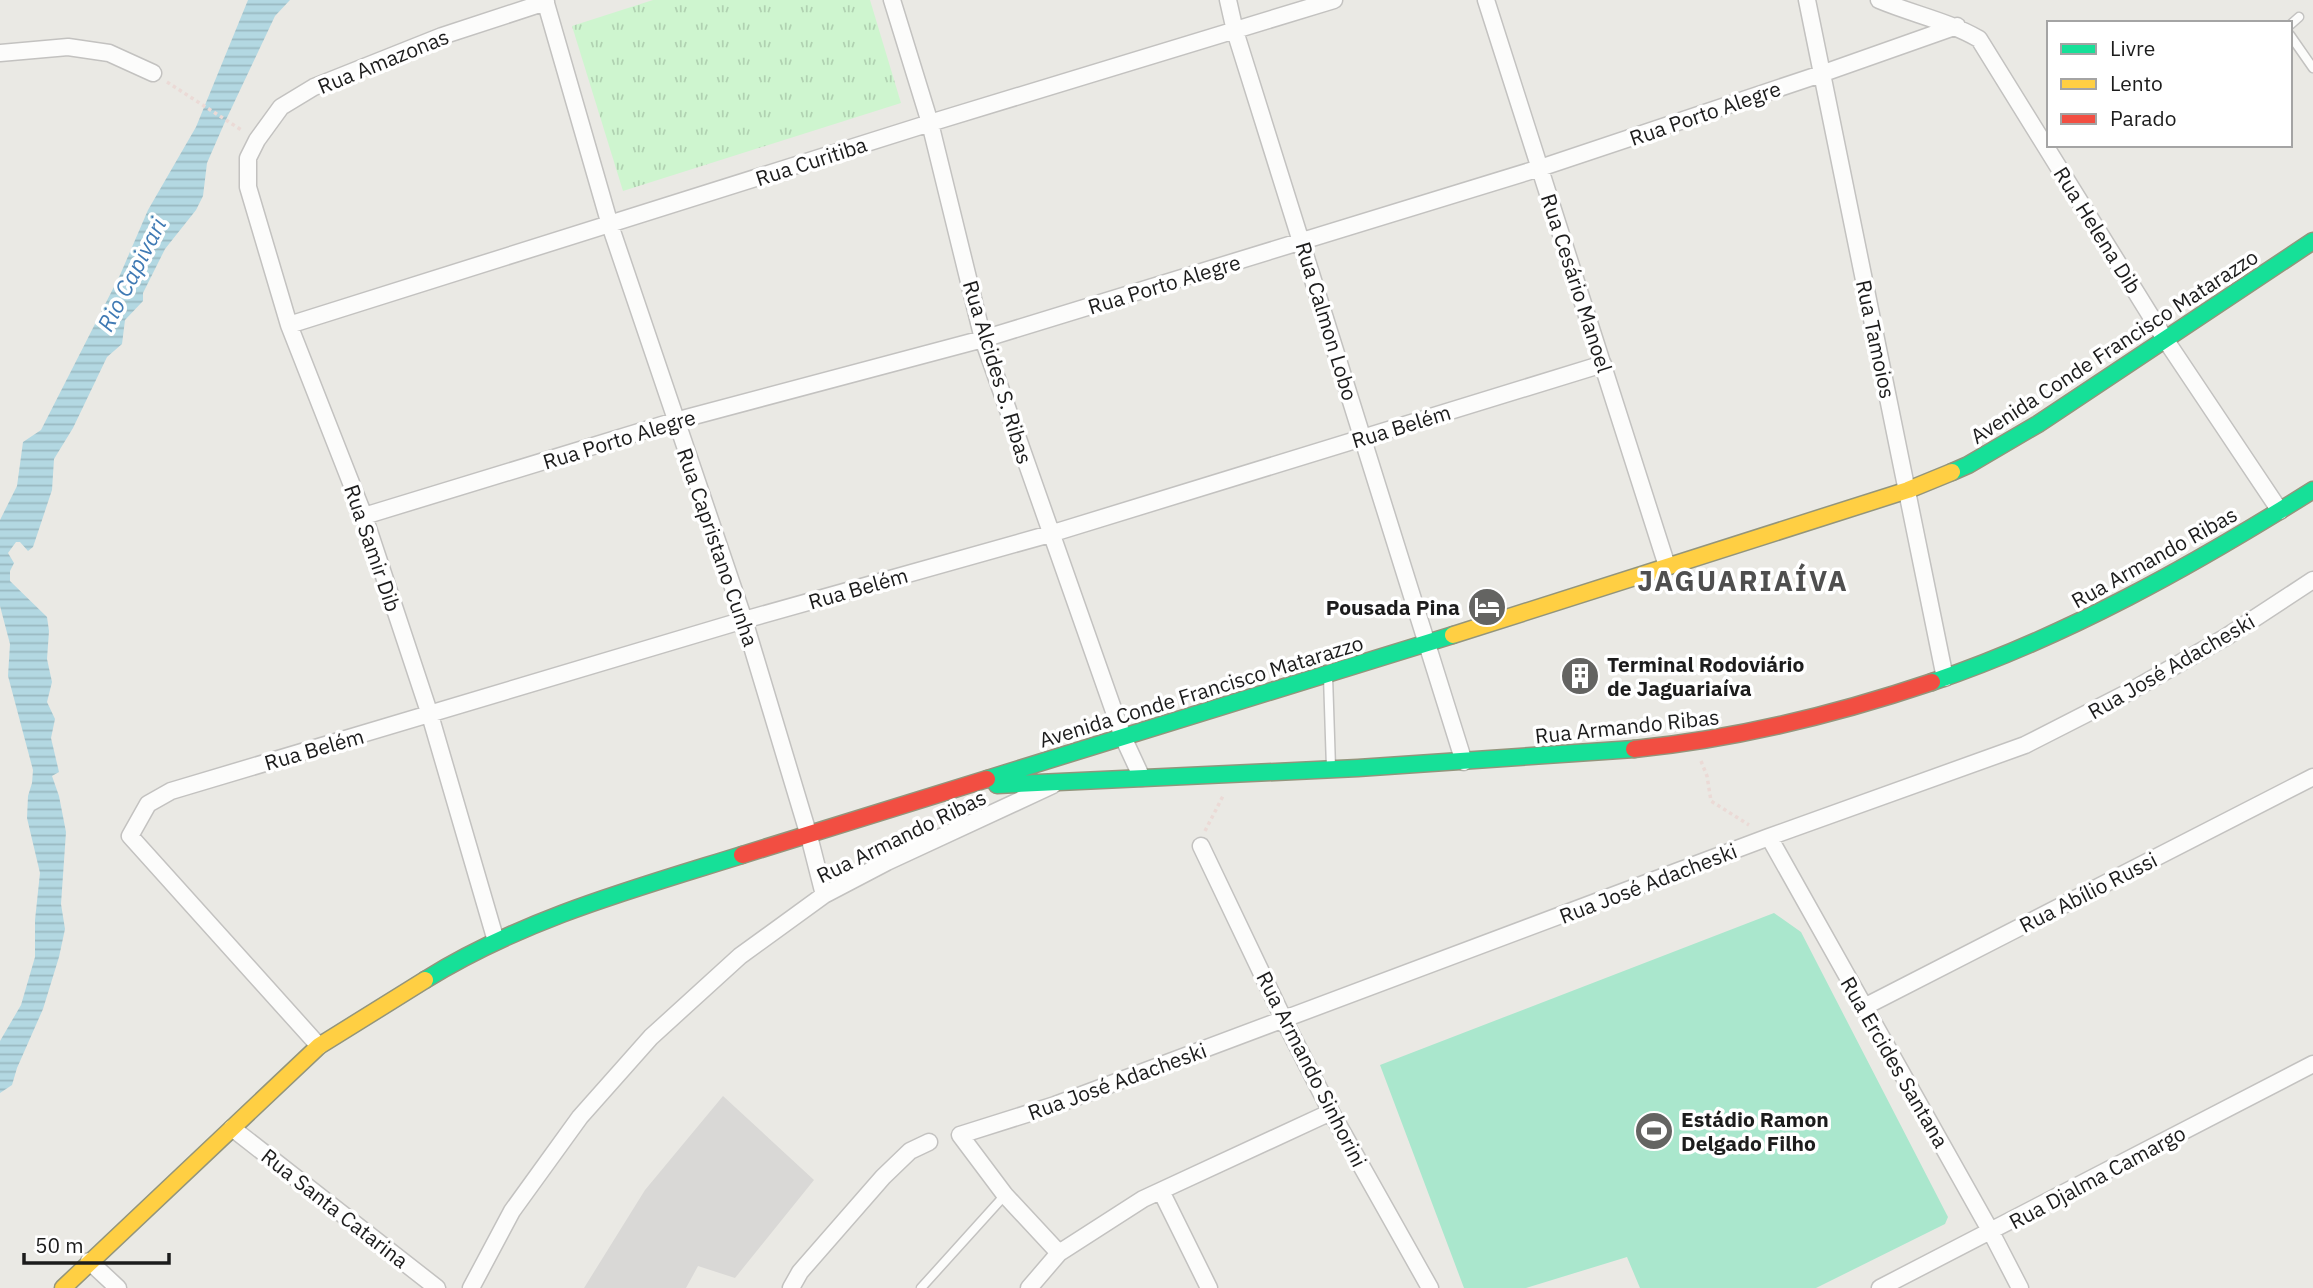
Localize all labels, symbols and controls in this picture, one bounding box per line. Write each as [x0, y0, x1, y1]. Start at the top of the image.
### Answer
legend [2047, 21, 2292, 147]
street label: Rua Amazonas [313, 22, 453, 100]
text: Livre [2110, 34, 2155, 62]
text: Lento [2110, 69, 2163, 97]
street label: Rua Porto Alegre [1626, 74, 1784, 152]
text: Parado [2110, 104, 2177, 132]
street label: Rua Curitiba [752, 130, 870, 192]
street label: Rua Helena Dib [2048, 161, 2148, 299]
street label: Rua Cesário Manoel [1535, 190, 1619, 376]
water label: Rio Capivari [90, 211, 173, 336]
street label: Rua Calmon Lobo [1290, 238, 1364, 404]
street label: Avenida Conde Francisco Matarazzo [1965, 242, 2263, 450]
street label: Rua Porto Alegre [1084, 247, 1244, 321]
street label: Rua Alcides S. Ribas [957, 277, 1039, 467]
street label: Rua Tamoios [1850, 277, 1902, 401]
street label: Rua Belém [1348, 398, 1454, 454]
street label: Rua Porto Alegre [539, 402, 699, 476]
street label: Rua Capristano Cunha [671, 444, 765, 650]
street label: Rua Samir Dib [338, 481, 408, 615]
street label: Rua Armando Ribas [2066, 500, 2242, 614]
street label: Rua Belém [805, 560, 911, 616]
district label: JAGUARIAÍVA [1637, 562, 1849, 599]
hotel icon: Pousada Pina [1466, 586, 1508, 628]
place label: Pousada Pina [1326, 593, 1460, 621]
street label: Rua José Adacheski [2083, 607, 2259, 725]
street label: Avenida Conde Francisco Matarazzo [1035, 628, 1367, 754]
place label: Terminal Rodoviário de Jaguariaíva [1607, 650, 1805, 702]
building icon: Terminal Rodoviário de Jaguariaíva [1559, 655, 1601, 697]
street label: Rua Armando Ribas [1533, 702, 1721, 750]
street label: Rua Belém [261, 721, 367, 777]
street label: Rua Armando Ribas [812, 783, 990, 889]
street label: Rua José Adacheski [1555, 836, 1741, 930]
street label: Rua Abílio Russi [2014, 845, 2162, 939]
street label: Rua Armando Sinhorini [1250, 966, 1374, 1172]
street label: Rua Ercides Santana [1835, 971, 1955, 1153]
street label: Rua José Adacheski [1024, 1036, 1210, 1126]
place label: Estádio Ramon Delgado Filho [1681, 1105, 1829, 1157]
sports icon: Estádio Ramon Delgado Filho [1633, 1110, 1675, 1152]
street label: Rua Djalma Camargo [2004, 1119, 2190, 1235]
street label: Rua Santa Catarina [256, 1142, 414, 1274]
scale bar [24, 1222, 170, 1266]
text: 50 m [35, 1231, 84, 1259]

